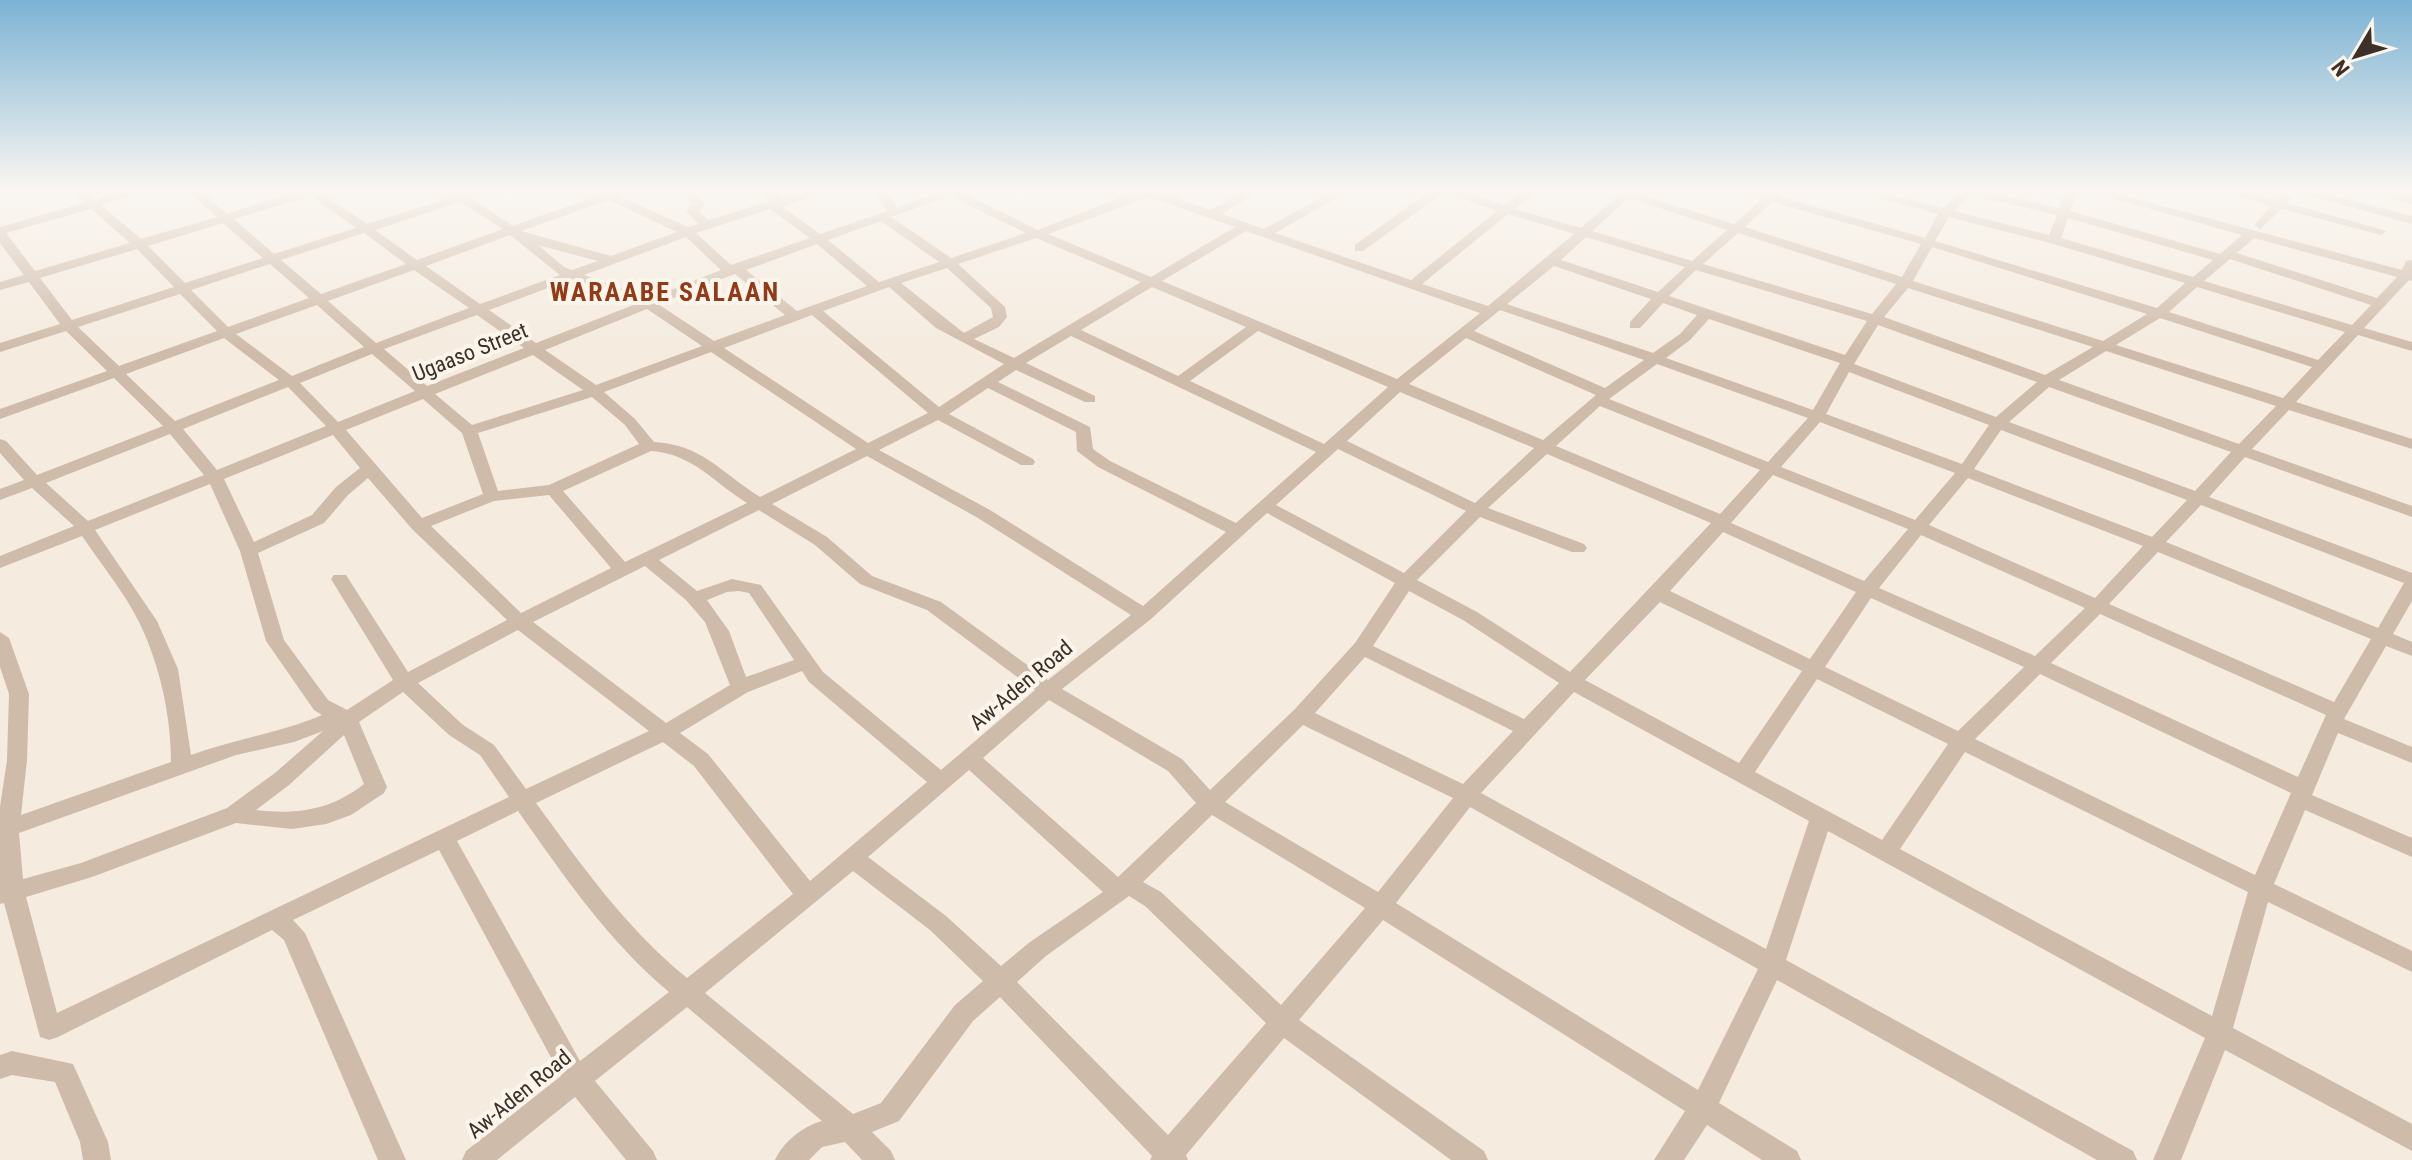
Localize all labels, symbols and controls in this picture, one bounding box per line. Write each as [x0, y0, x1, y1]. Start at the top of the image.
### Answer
north arrow [2316, 16, 2396, 96]
text: N [2327, 55, 2355, 81]
district label: WARAABE SALAAN [550, 277, 780, 307]
street label: Ugaaso Street [409, 318, 531, 386]
street label: Aw-Aden Road [965, 635, 1077, 735]
street label: Aw-Aden Road [462, 1045, 576, 1143]

